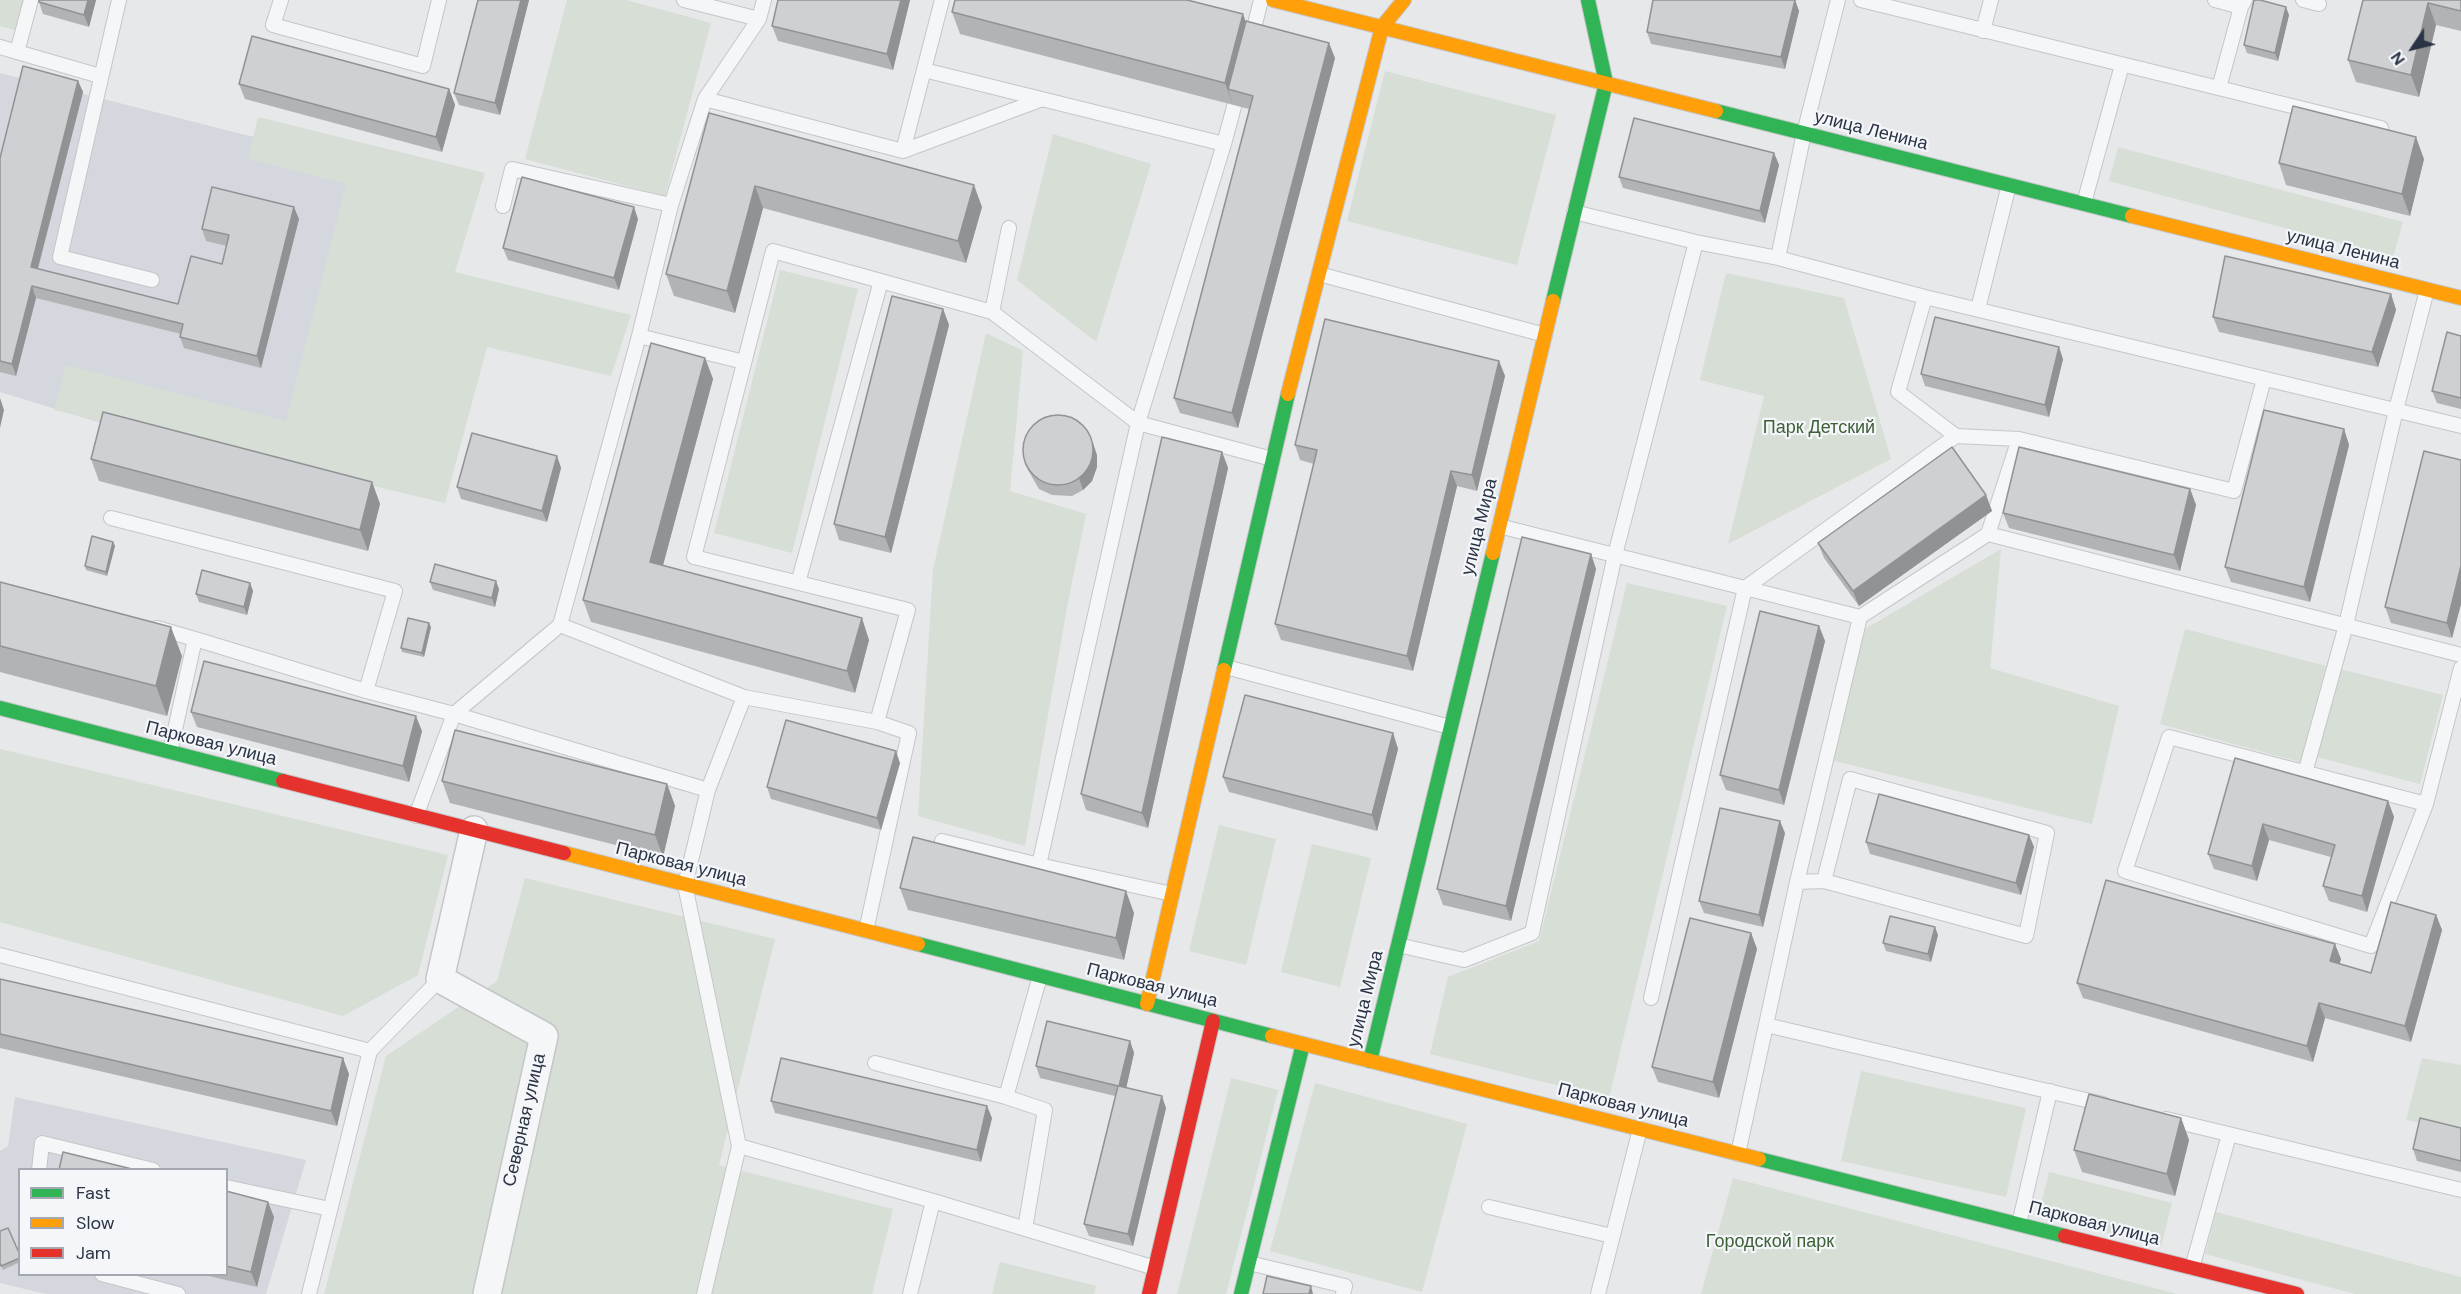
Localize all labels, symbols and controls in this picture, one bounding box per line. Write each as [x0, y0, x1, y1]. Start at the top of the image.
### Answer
north arrow [2383, 18, 2443, 78]
text: N [2386, 48, 2410, 69]
street label: улица Ленина [1812, 106, 1930, 156]
street label: улица Ленина [2284, 225, 2402, 275]
park label: Парк Детский [1763, 417, 1875, 439]
street label: улица Мира [1458, 476, 1502, 578]
street label: Парковая улица [143, 717, 279, 771]
street label: Парковая улица [613, 838, 749, 892]
street label: улица Мира [1344, 948, 1388, 1050]
street label: Парковая улица [1084, 959, 1220, 1013]
street label: Северная улица [499, 1051, 551, 1189]
street label: Парковая улица [1555, 1079, 1691, 1133]
legend [18, 1168, 228, 1276]
text: Fast [76, 1181, 111, 1205]
street label: Парковая улица [2026, 1197, 2162, 1251]
text: Slow [76, 1211, 115, 1235]
park label: Городской парк [1706, 1231, 1834, 1253]
text: Jam [76, 1241, 111, 1265]

